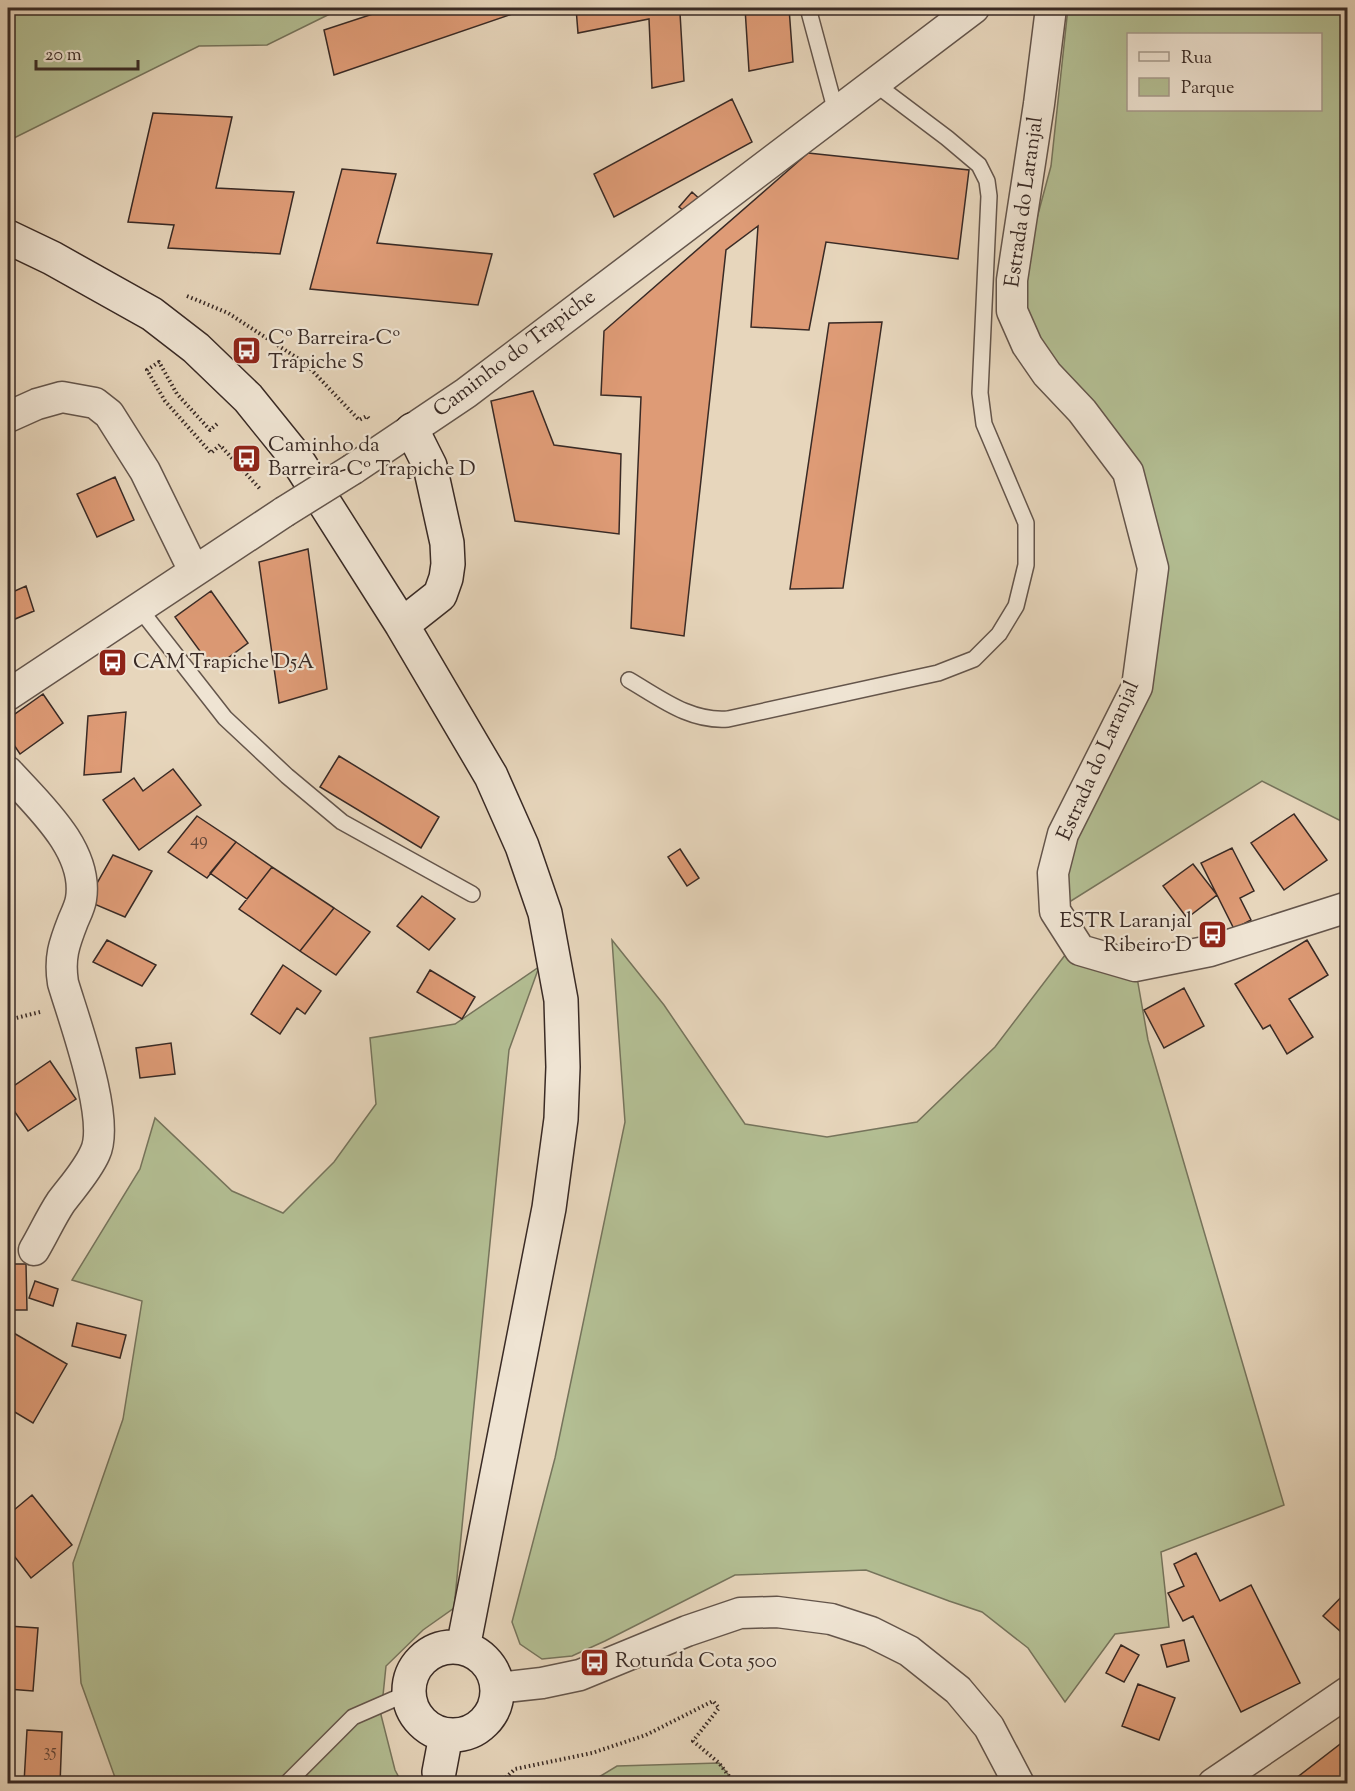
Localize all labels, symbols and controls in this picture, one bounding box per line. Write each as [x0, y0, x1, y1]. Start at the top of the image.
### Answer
scale bar [36, 33, 138, 71]
legend [1127, 33, 1322, 111]
text: 20 m [45, 43, 82, 69]
text: Rua [1181, 46, 1212, 72]
text: Parque [1181, 76, 1234, 102]
street label: Estrada do Laranjal [998, 115, 1052, 289]
street label: Caminho do Trapiche [427, 283, 603, 425]
place label: Cº Barreira-Cº Trapiche S [268, 324, 400, 378]
bus stop icon: Cº Barreira-Cº Trapiche S [231, 335, 263, 367]
place label: Caminho da Barreira-Cº Trapiche D [268, 431, 476, 485]
bus stop icon: Caminho da Barreira-Cº Trapiche D [231, 442, 263, 474]
bus stop icon: CAM Trapiche D5A [96, 647, 128, 679]
place label: CAM Trapiche D5A [133, 648, 314, 678]
street label: Estrada do Laranjal [1050, 676, 1148, 846]
house number: 49 [190, 828, 208, 854]
place label: ESTR Laranjal Ribeiro D [1059, 907, 1192, 961]
bus stop icon: ESTR Laranjal Ribeiro D [1197, 918, 1229, 950]
bus stop icon: Rotunda Cota 500 [578, 1646, 610, 1678]
place label: Rotunda Cota 500 [615, 1647, 777, 1677]
house number: 35 [43, 1739, 57, 1765]

